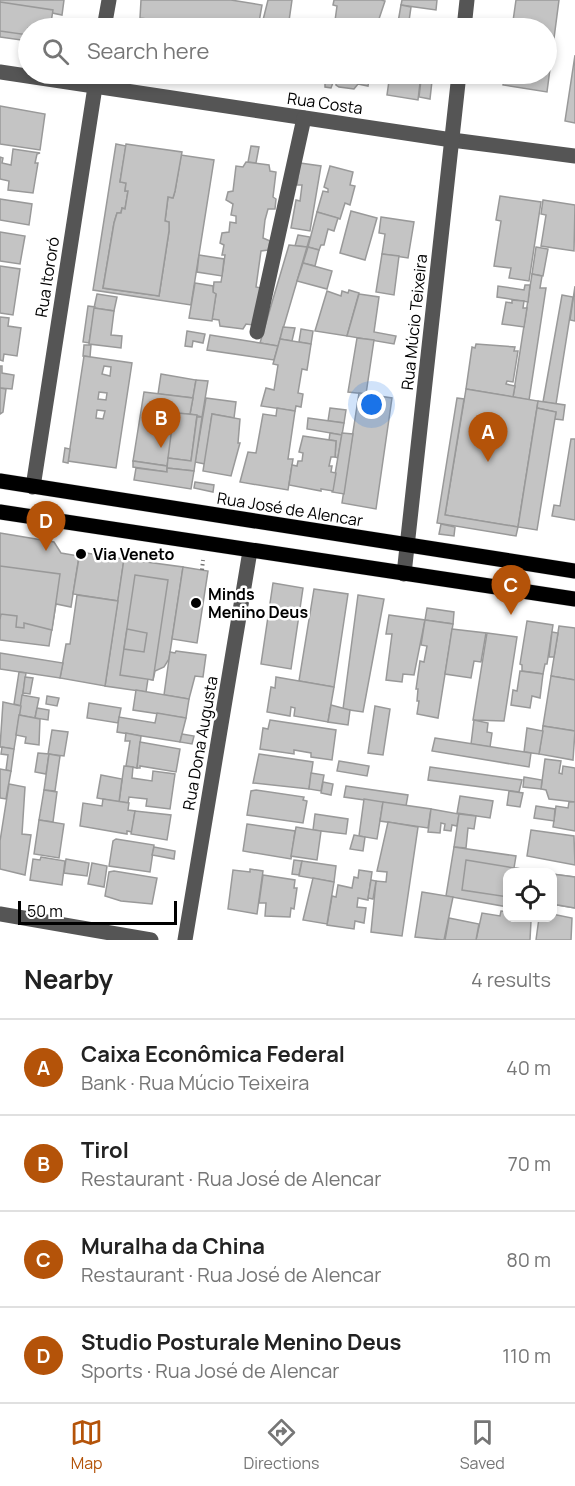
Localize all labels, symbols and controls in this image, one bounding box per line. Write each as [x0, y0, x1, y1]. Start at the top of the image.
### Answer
search box [18, 18, 557, 84]
icon: search [39, 35, 72, 68]
text: Search here [87, 36, 209, 66]
street label: Rua Costa [286, 87, 364, 119]
street label: Rua Itororó [30, 235, 64, 319]
street label: Rua Múcio Teixeira [396, 253, 432, 391]
your location [357, 390, 386, 419]
pin: B [142, 398, 180, 448]
pin: A [468, 412, 508, 462]
street label: Rua José de Alencar [216, 487, 365, 531]
pin: D [26, 502, 66, 551]
place label: Via Veneto [93, 543, 175, 565]
marker: Via Veneto [74, 547, 88, 561]
pin: C [492, 566, 530, 615]
place label: Minds Menino Deus [208, 583, 308, 623]
marker: Minds Menino Deus [189, 596, 203, 610]
street label: Rua Dona Augusta [177, 674, 223, 812]
map controls [503, 868, 557, 922]
button: locate [503, 868, 557, 922]
scale bar [18, 898, 177, 926]
text: 50 m [27, 900, 63, 922]
text: Nearby [24, 961, 113, 997]
text: 4 results [471, 966, 551, 993]
text: Caixa Econômica Federal [81, 1039, 345, 1069]
text: A [37, 1054, 50, 1081]
text: 40 m [506, 1054, 551, 1081]
text: Bank · Rua Múcio Teixeira [81, 1069, 309, 1096]
text: Tirol [81, 1135, 129, 1165]
text: B [37, 1150, 50, 1177]
text: 70 m [508, 1150, 551, 1177]
text: Restaurant · Rua José de Alencar [81, 1165, 381, 1192]
text: Muralha da China [81, 1231, 265, 1261]
text: C [36, 1246, 51, 1273]
text: 80 m [506, 1246, 551, 1273]
text: Restaurant · Rua José de Alencar [81, 1261, 381, 1288]
text: Studio Posturale Menino Deus [81, 1327, 401, 1357]
text: D [36, 1342, 51, 1369]
text: 110 m [502, 1342, 551, 1369]
text: Sports · Rua José de Alencar [81, 1357, 339, 1384]
tab: Map [70, 1416, 103, 1474]
tab: Directions [244, 1416, 319, 1474]
tab: Saved [460, 1416, 505, 1474]

